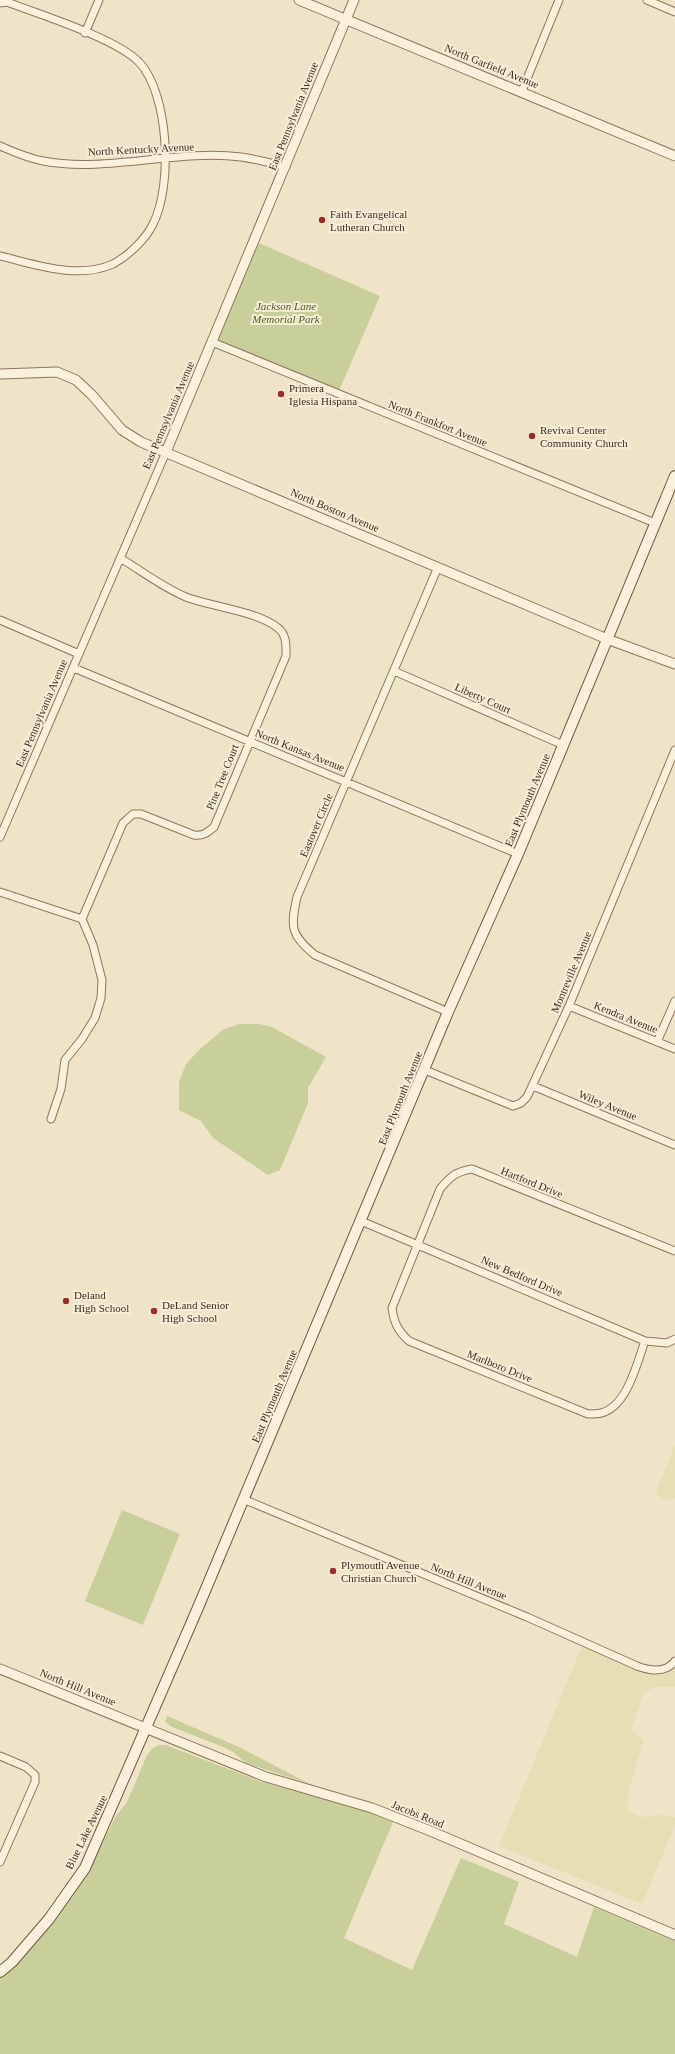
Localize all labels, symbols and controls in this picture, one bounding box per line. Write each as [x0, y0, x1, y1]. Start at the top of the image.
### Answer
street label: North Garfield Avenue [443, 42, 541, 90]
street label: East Pennsylvania Avenue [266, 60, 320, 172]
street label: North Kentucky Avenue [87, 140, 195, 158]
place label: Faith Evangelical Lutheran Church [330, 208, 407, 233]
marker: Faith Evangelical Lutheran Church [317, 215, 327, 225]
park label: Jackson Lane Memorial Park [251, 300, 321, 325]
street label: East Pennsylvania Avenue [140, 359, 196, 471]
place label: Primera Iglesia Hispana [289, 382, 357, 407]
marker: Primera Iglesia Hispana [276, 389, 286, 399]
street label: North Frankfort Avenue [387, 398, 489, 448]
place label: Revival Center Community Church [540, 424, 628, 449]
marker: Revival Center Community Church [527, 431, 537, 441]
street label: North Boston Avenue [289, 486, 381, 534]
street label: East Pennsylvania Avenue [13, 657, 69, 769]
street label: Liberty Court [453, 680, 513, 716]
street label: North Kansas Avenue [253, 727, 347, 774]
street label: Pine Tree Court [203, 742, 241, 812]
street label: East Plymouth Avenue [502, 752, 552, 848]
street label: Eastover Circle [297, 791, 335, 859]
street label: Montreville Avenue [548, 929, 594, 1015]
street label: Kendra Avenue [592, 999, 660, 1035]
street label: East Plymouth Avenue [376, 1049, 424, 1147]
street label: Wiley Avenue [577, 1088, 639, 1122]
street label: Hartford Drive [499, 1164, 565, 1200]
street label: New Bedford Drive [479, 1253, 565, 1299]
place label: Deland High School [74, 1289, 129, 1314]
marker: Deland High School [61, 1296, 71, 1306]
place label: DeLand Senior High School [162, 1299, 229, 1324]
marker: DeLand Senior High School [149, 1306, 159, 1316]
street label: Marlboro Drive [466, 1347, 535, 1385]
street label: East Plymouth Avenue [249, 1348, 299, 1444]
place label: Plymouth Avenue Christian Church [341, 1559, 419, 1584]
street label: North Hill Avenue [429, 1560, 509, 1602]
marker: Plymouth Avenue Christian Church [328, 1566, 338, 1576]
street label: North Hill Avenue [38, 1666, 118, 1708]
street label: Blue Lake Avenue [63, 1793, 109, 1871]
street label: Jacobs Road [390, 1798, 446, 1830]

